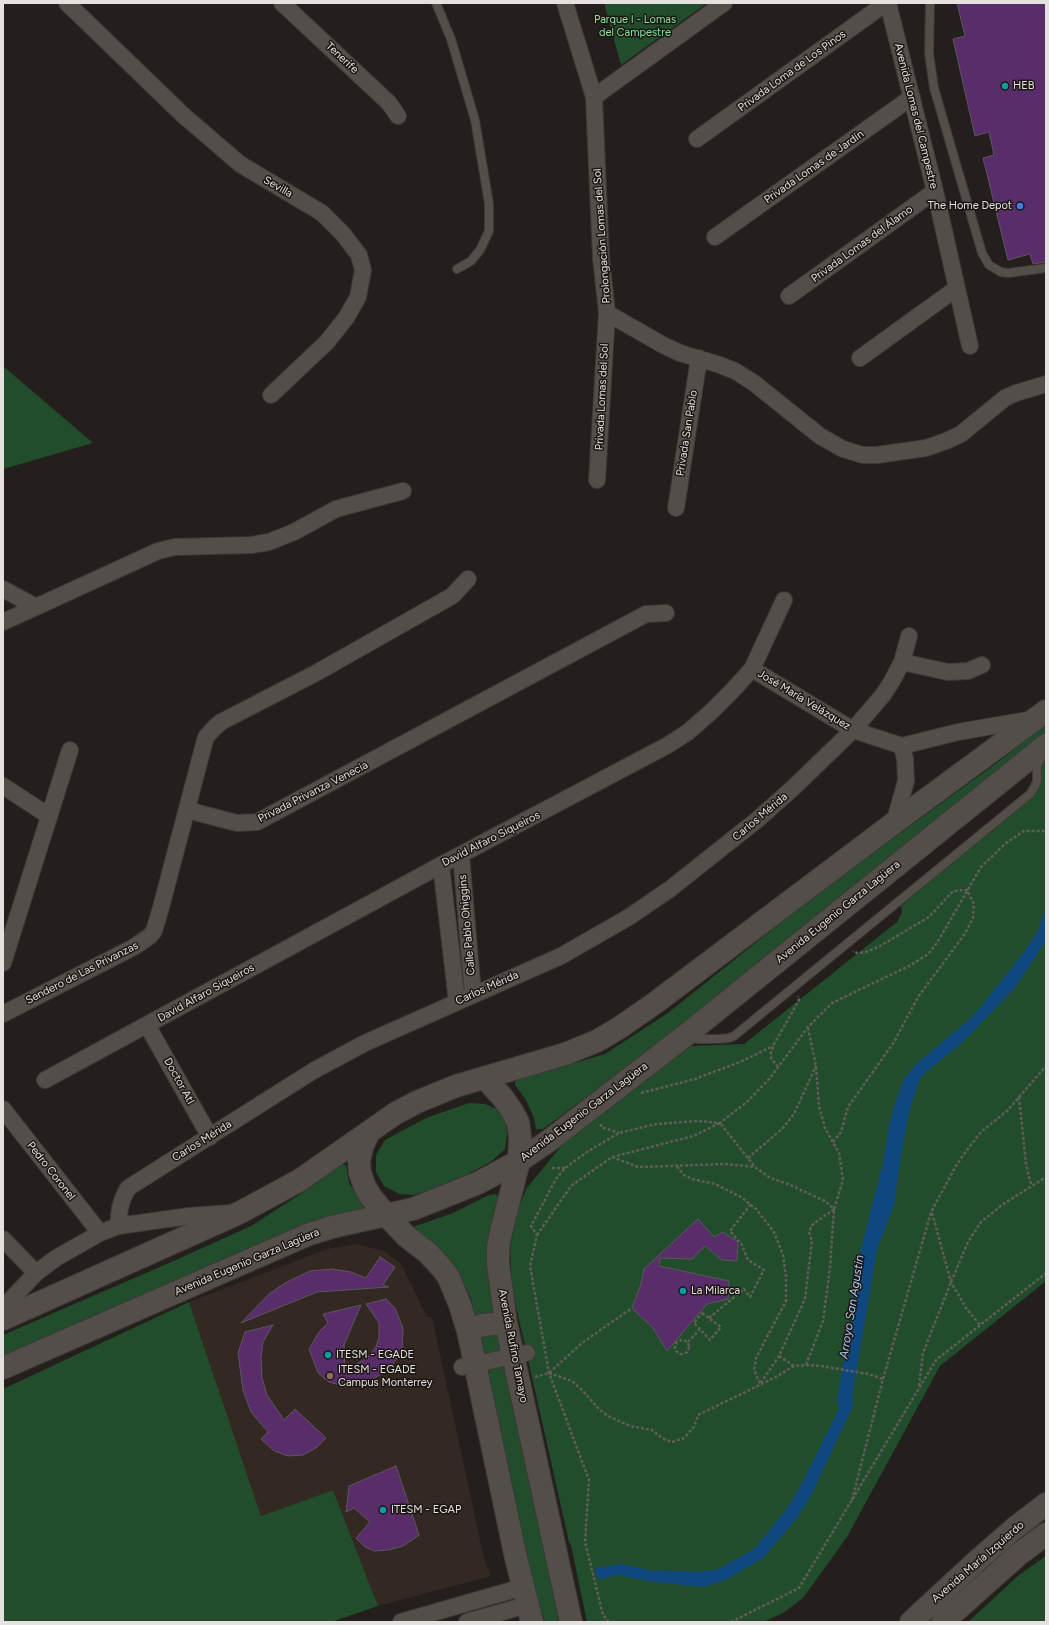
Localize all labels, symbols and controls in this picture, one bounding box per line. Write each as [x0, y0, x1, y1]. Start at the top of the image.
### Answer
park label: Parque I - Lomas del Campestre [594, 13, 676, 39]
street label: Privada Loma de Los Pinos [736, 27, 848, 115]
street label: Tenerife [323, 40, 361, 76]
street label: Avenida Lomas del Campestre [892, 42, 940, 190]
place label: HEB [1013, 79, 1034, 93]
marker: HEB [1000, 81, 1010, 91]
street label: Privada Lomas de Jardín [762, 128, 866, 206]
street label: Prolongación Lomas del Sol [591, 168, 613, 304]
street label: Sevilla [261, 173, 295, 201]
place label: The Home Depot [928, 199, 1012, 213]
marker: The Home Depot [1015, 201, 1025, 211]
street label: Privada Lomas del Álamo [809, 203, 915, 285]
street label: Privada Lomas del Sol [593, 343, 611, 451]
street label: Privada San Pablo [674, 389, 700, 477]
street label: José María Velázquez [755, 667, 853, 733]
street label: Privada Privanza Venecia [256, 758, 370, 826]
street label: Carlos Mérida [730, 790, 790, 844]
street label: David Alfaro Siqueiros [440, 809, 542, 869]
street label: Avenida Eugenio Garza Lagüera [773, 858, 903, 966]
street label: Calle Pablo Ohiggins [456, 874, 478, 976]
street label: Sendero de Las Privanzas [24, 939, 140, 1007]
street label: David Alfaro Siqueiros [155, 961, 257, 1025]
street label: Carlos Mérida [453, 968, 521, 1008]
street label: Doctor Atl [161, 1056, 197, 1106]
street label: Avenida Eugenio Garza Lagüera [518, 1060, 650, 1164]
street label: Carlos Mérida [170, 1118, 234, 1164]
street label: Pedro Coronel [24, 1139, 78, 1203]
street label: Avenida Eugenio Garza Lagüera [173, 1225, 321, 1299]
water label: Arroyo San Agustin [837, 1254, 867, 1360]
place label: La Milarca [691, 1284, 740, 1298]
marker: La Milarca [678, 1286, 688, 1296]
street label: Avenida Rufino Tamayo [496, 1288, 530, 1404]
place label: ITESM - EGADE [336, 1348, 414, 1362]
marker: ITESM - EGADE [323, 1350, 333, 1360]
place label: ITESM - EGADE Campus Monterrey [338, 1363, 432, 1389]
marker: ITESM - EGADE Campus Monterrey [325, 1371, 335, 1381]
place label: ITESM - EGAP [391, 1503, 461, 1517]
marker: ITESM - EGAP [378, 1505, 388, 1515]
street label: Avenida María Izquierdo [929, 1518, 1027, 1606]

